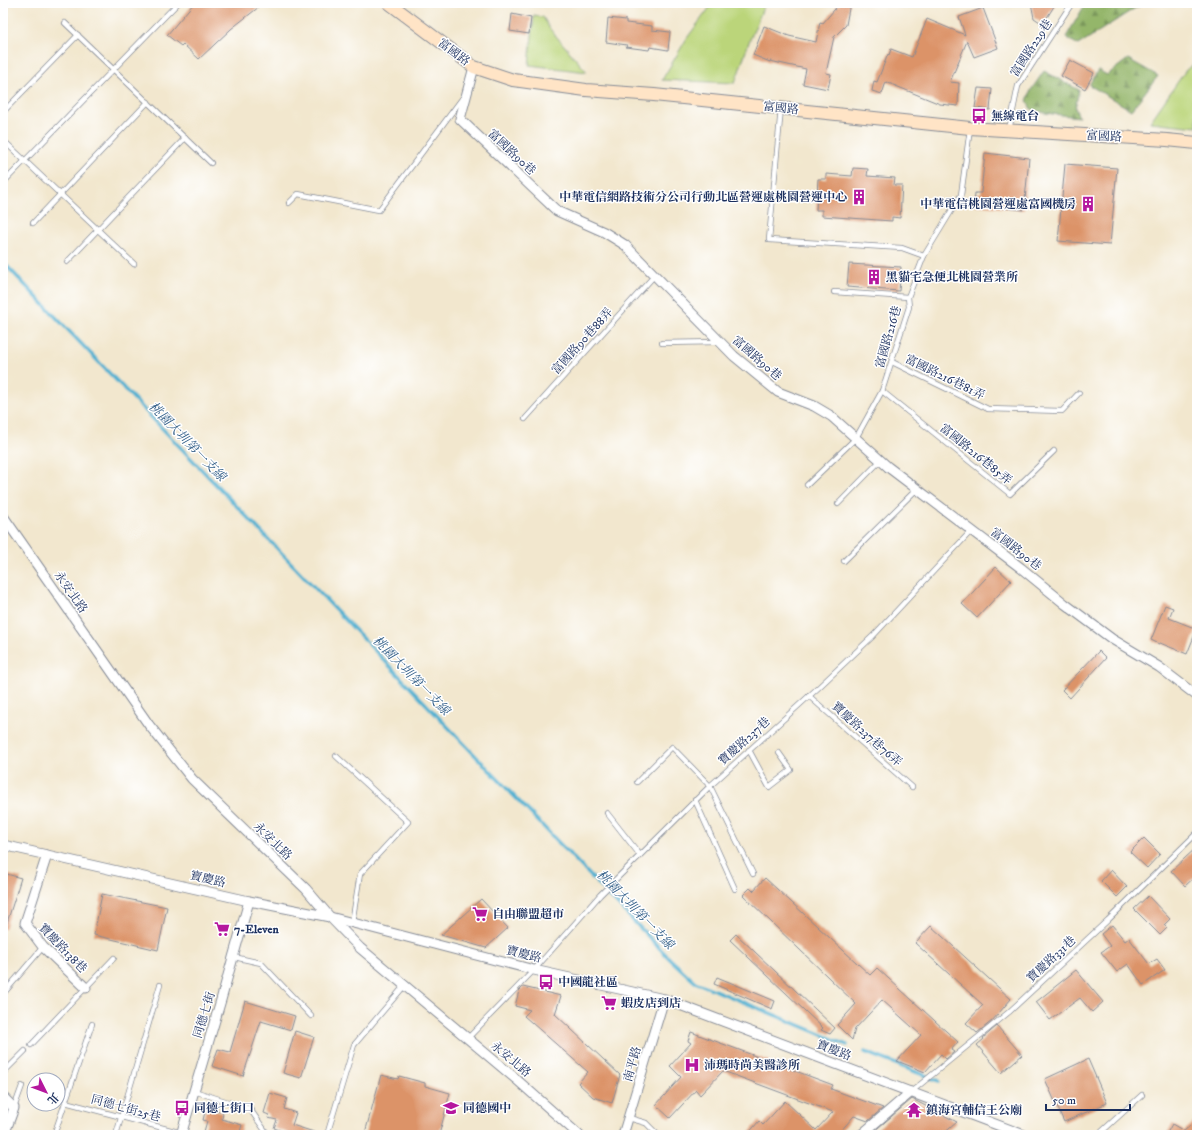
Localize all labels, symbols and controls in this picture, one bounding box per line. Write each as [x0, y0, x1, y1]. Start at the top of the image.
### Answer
street label: 富國路229巷 [1007, 17, 1056, 80]
street label: 富國路 [435, 36, 473, 69]
street label: 富國路 [762, 99, 800, 118]
bus stop icon: 無線電台 [970, 107, 988, 125]
place label: 無線電台 [991, 109, 1039, 124]
street label: 富國路90巷 [484, 126, 539, 178]
street label: 富國路 [1086, 128, 1122, 145]
building icon: 中華電信網路技術分公司行動北區營運處桃園營運中心 [850, 188, 868, 206]
place label: 中華電信網路技術分公司行動北區營運處桃園營運中心 [559, 190, 847, 205]
building icon: 中華電信桃園營運處富國機房 [1079, 195, 1097, 213]
place label: 中華電信桃園營運處富國機房 [920, 197, 1076, 212]
building icon: 黑貓宅急便北桃園營業所 [865, 268, 883, 286]
place label: 黑貓宅急便北桃園營業所 [886, 270, 1018, 285]
street label: 富國路216巷 [872, 304, 905, 370]
street label: 富國路90巷88弄 [549, 305, 616, 378]
street label: 富國路90巷 [729, 333, 784, 384]
street label: 富國路216巷81弄 [902, 352, 987, 403]
water label: 桃園大圳第一支線 [145, 399, 231, 486]
street label: 富國路216巷85弄 [937, 421, 1015, 488]
street label: 富國路90巷 [987, 525, 1044, 574]
street label: 永安北路 [51, 568, 91, 616]
water label: 桃園大圳第一支線 [369, 633, 455, 720]
street label: 寶慶路237巷76弄 [828, 699, 905, 770]
street label: 寶慶路237巷 [715, 714, 773, 769]
street label: 永安北路 [250, 819, 295, 863]
water label: 桃園大圳第一支線 [593, 867, 679, 954]
street label: 寶慶路 [189, 868, 227, 891]
supermarket icon: 自由聯盟超市 [471, 905, 489, 923]
place label: 自由聯盟超市 [492, 907, 564, 922]
supermarket icon: 7-Eleven [213, 920, 231, 938]
street label: 寶慶路138巷 [35, 921, 90, 976]
place label: 7-Eleven [234, 922, 279, 937]
street label: 寶慶路331巷 [1024, 933, 1079, 986]
street label: 寶慶路 [505, 943, 543, 966]
bus stop icon: 中國龍社區 [537, 973, 555, 991]
place label: 中國龍社區 [558, 975, 618, 990]
street label: 同德七街 [190, 989, 219, 1040]
supermarket icon: 蝦皮店到店 [600, 994, 618, 1012]
place label: 蝦皮店到店 [621, 996, 681, 1011]
street label: 寶慶路 [814, 1037, 853, 1064]
street label: 永安北路 [487, 1038, 534, 1081]
street label: 南平路 [620, 1045, 645, 1084]
hospital icon: 沛瑪時尚美醫診所 [683, 1056, 701, 1074]
place label: 沛瑪時尚美醫診所 [704, 1058, 800, 1073]
north arrow [26, 1072, 66, 1112]
scale bar [1046, 1086, 1130, 1112]
text: 北 [44, 1089, 62, 1107]
street label: 同德七街25巷 [89, 1092, 162, 1125]
text: 50 m [1052, 1093, 1076, 1108]
bus stop icon: 同德七街口 [173, 1099, 191, 1117]
school or university icon: 同德國中 [442, 1099, 460, 1117]
place label: 同德七街口 [194, 1101, 254, 1116]
place label: 同德國中 [463, 1101, 511, 1116]
temple icon: 鎮海宮輔信王公廟 [905, 1101, 923, 1119]
place label: 鎮海宮輔信王公廟 [926, 1103, 1022, 1118]

